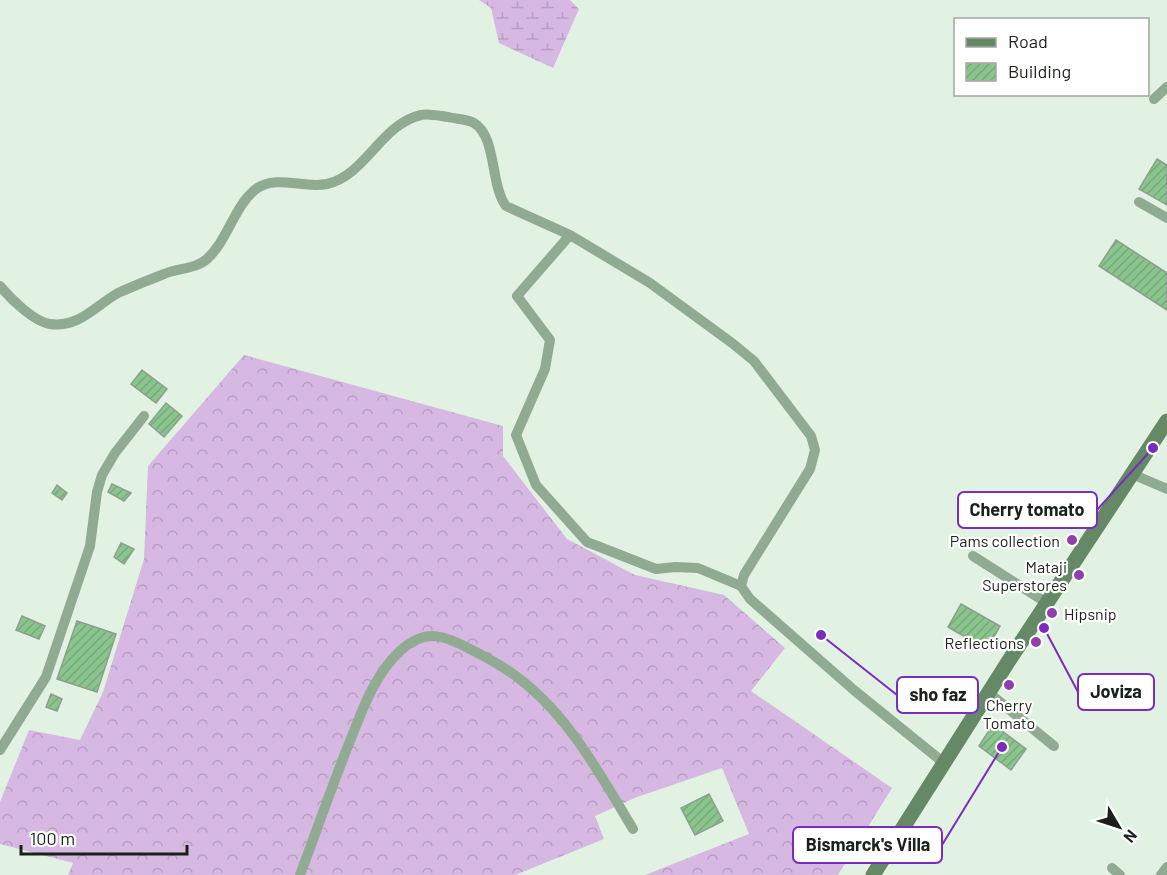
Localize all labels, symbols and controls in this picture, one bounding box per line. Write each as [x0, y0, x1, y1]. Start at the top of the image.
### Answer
legend [954, 18, 1149, 96]
text: Road [1008, 30, 1048, 52]
text: Building [1008, 60, 1071, 82]
callout: Cherry tomato [958, 492, 1097, 528]
text: Cherry tomato [969, 498, 1085, 520]
place label: Pams collection [950, 531, 1060, 550]
marker: Pams collection [1065, 533, 1079, 547]
place label: Mataji Superstores [982, 557, 1067, 594]
marker: Mataji Superstores [1072, 568, 1086, 582]
place label: Hipsnip [1064, 604, 1117, 623]
marker: Hipsnip [1045, 606, 1059, 620]
place label: Reflections [945, 633, 1024, 652]
marker: Reflections [1029, 635, 1043, 649]
callout: Joviza [1078, 674, 1154, 710]
callout: sho faz [897, 677, 978, 713]
marker: Cherry Tomato [1002, 678, 1016, 692]
text: Joviza [1090, 680, 1142, 702]
text: sho faz [909, 683, 967, 705]
place label: Cherry Tomato [983, 695, 1035, 732]
north arrow [1089, 797, 1149, 857]
scale bar [21, 818, 188, 856]
text: 100 m [30, 827, 75, 849]
callout: Bismarck's Villa [793, 827, 942, 863]
text: N [1120, 827, 1142, 847]
text: Bismarck's Villa [806, 833, 930, 855]

